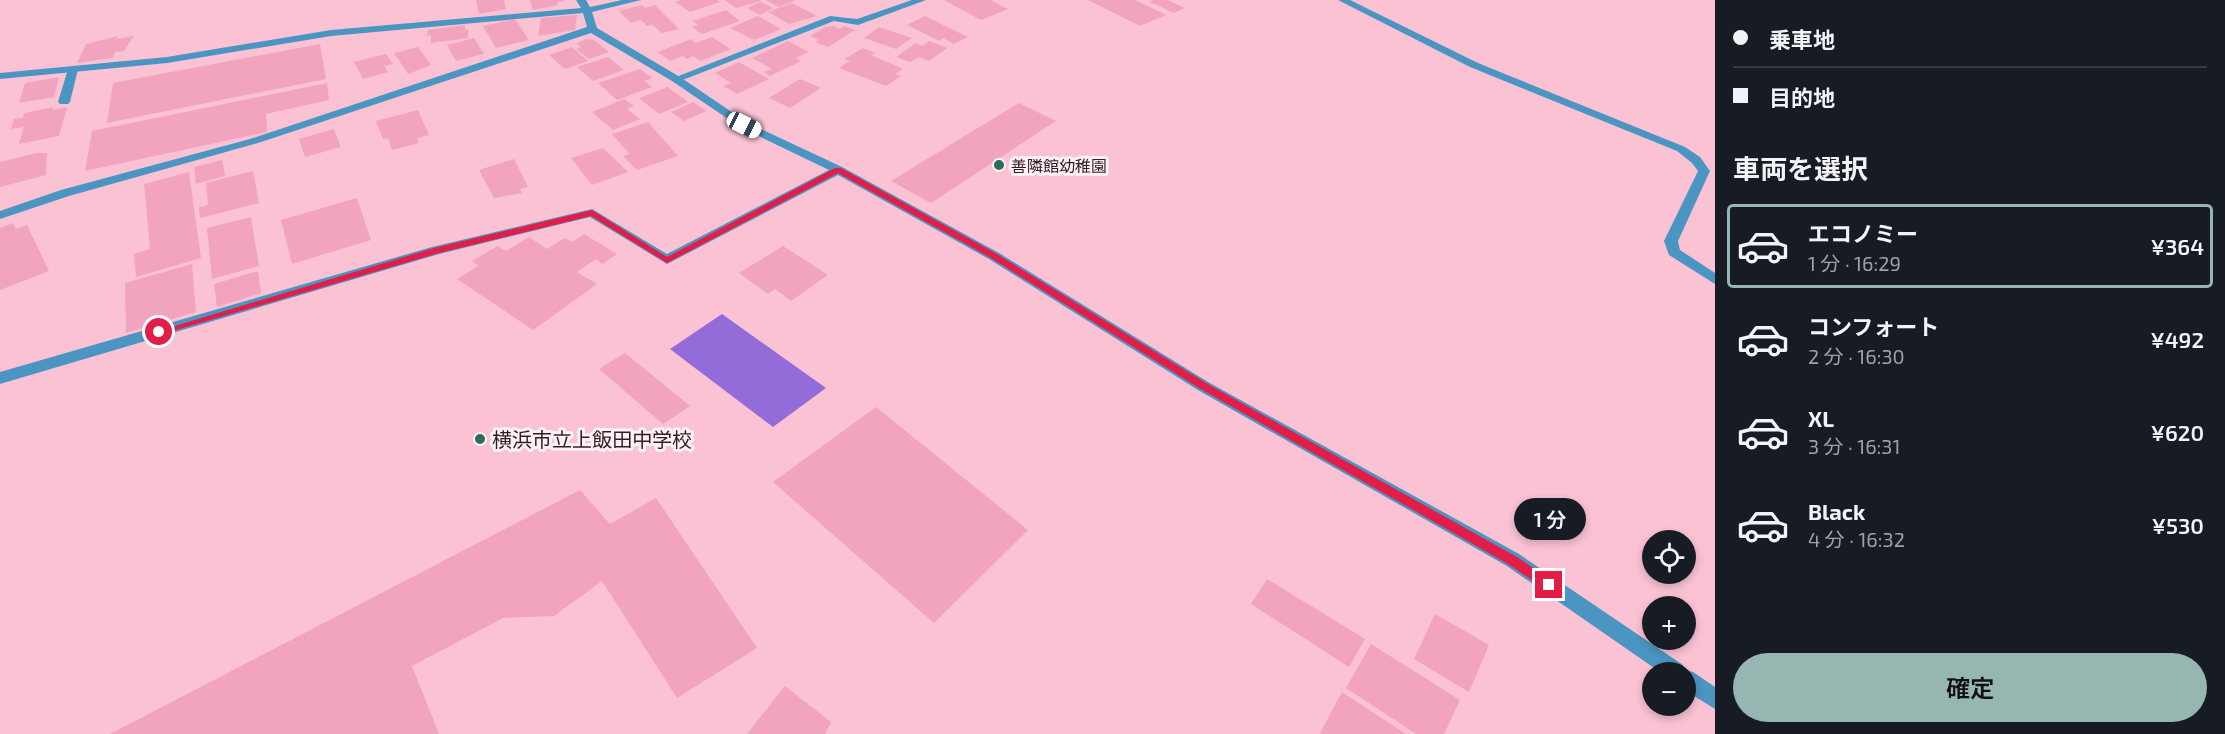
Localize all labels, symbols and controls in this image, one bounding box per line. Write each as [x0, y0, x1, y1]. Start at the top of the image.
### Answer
text: 乗車地 [1769, 26, 1835, 52]
text: 目的地 [1769, 84, 1835, 110]
car [724, 109, 764, 141]
text: 車両を選択 [1733, 152, 1868, 184]
place label: 善隣館幼稚園 [1011, 156, 1107, 175]
marker: 善隣館幼稚園 [992, 158, 1006, 172]
icon: car [1736, 219, 1790, 273]
text: エコノミー [1808, 220, 1918, 246]
text: ¥364 [2151, 233, 2204, 259]
text: 1 分 · 16:29 [1808, 251, 1901, 275]
icon: car [1736, 312, 1790, 366]
text: コンフォート [1808, 313, 1939, 339]
route start [145, 318, 172, 345]
text: ¥492 [2151, 326, 2204, 352]
text: 2 分 · 16:30 [1808, 344, 1905, 368]
icon: car [1736, 405, 1790, 459]
text: XL [1808, 405, 1834, 431]
text: ¥620 [2151, 419, 2204, 445]
place label: 横浜市立上飯田中学校 [492, 427, 692, 451]
marker: 横浜市立上飯田中学校 [473, 432, 487, 446]
text: 3 分 · 16:31 [1808, 434, 1900, 458]
callout: 1 分 [1513, 498, 1585, 540]
icon: car [1736, 498, 1790, 552]
text: Black [1808, 498, 1865, 524]
text: 1 分 [1534, 507, 1566, 531]
text: ¥530 [2152, 512, 2204, 538]
text: 4 分 · 16:32 [1808, 527, 1905, 551]
map controls [1642, 530, 1696, 716]
button: locate [1642, 530, 1696, 584]
route end [1535, 571, 1562, 598]
button: + [1642, 596, 1696, 650]
button: 確定 [1733, 653, 2207, 722]
button: − [1642, 662, 1696, 716]

